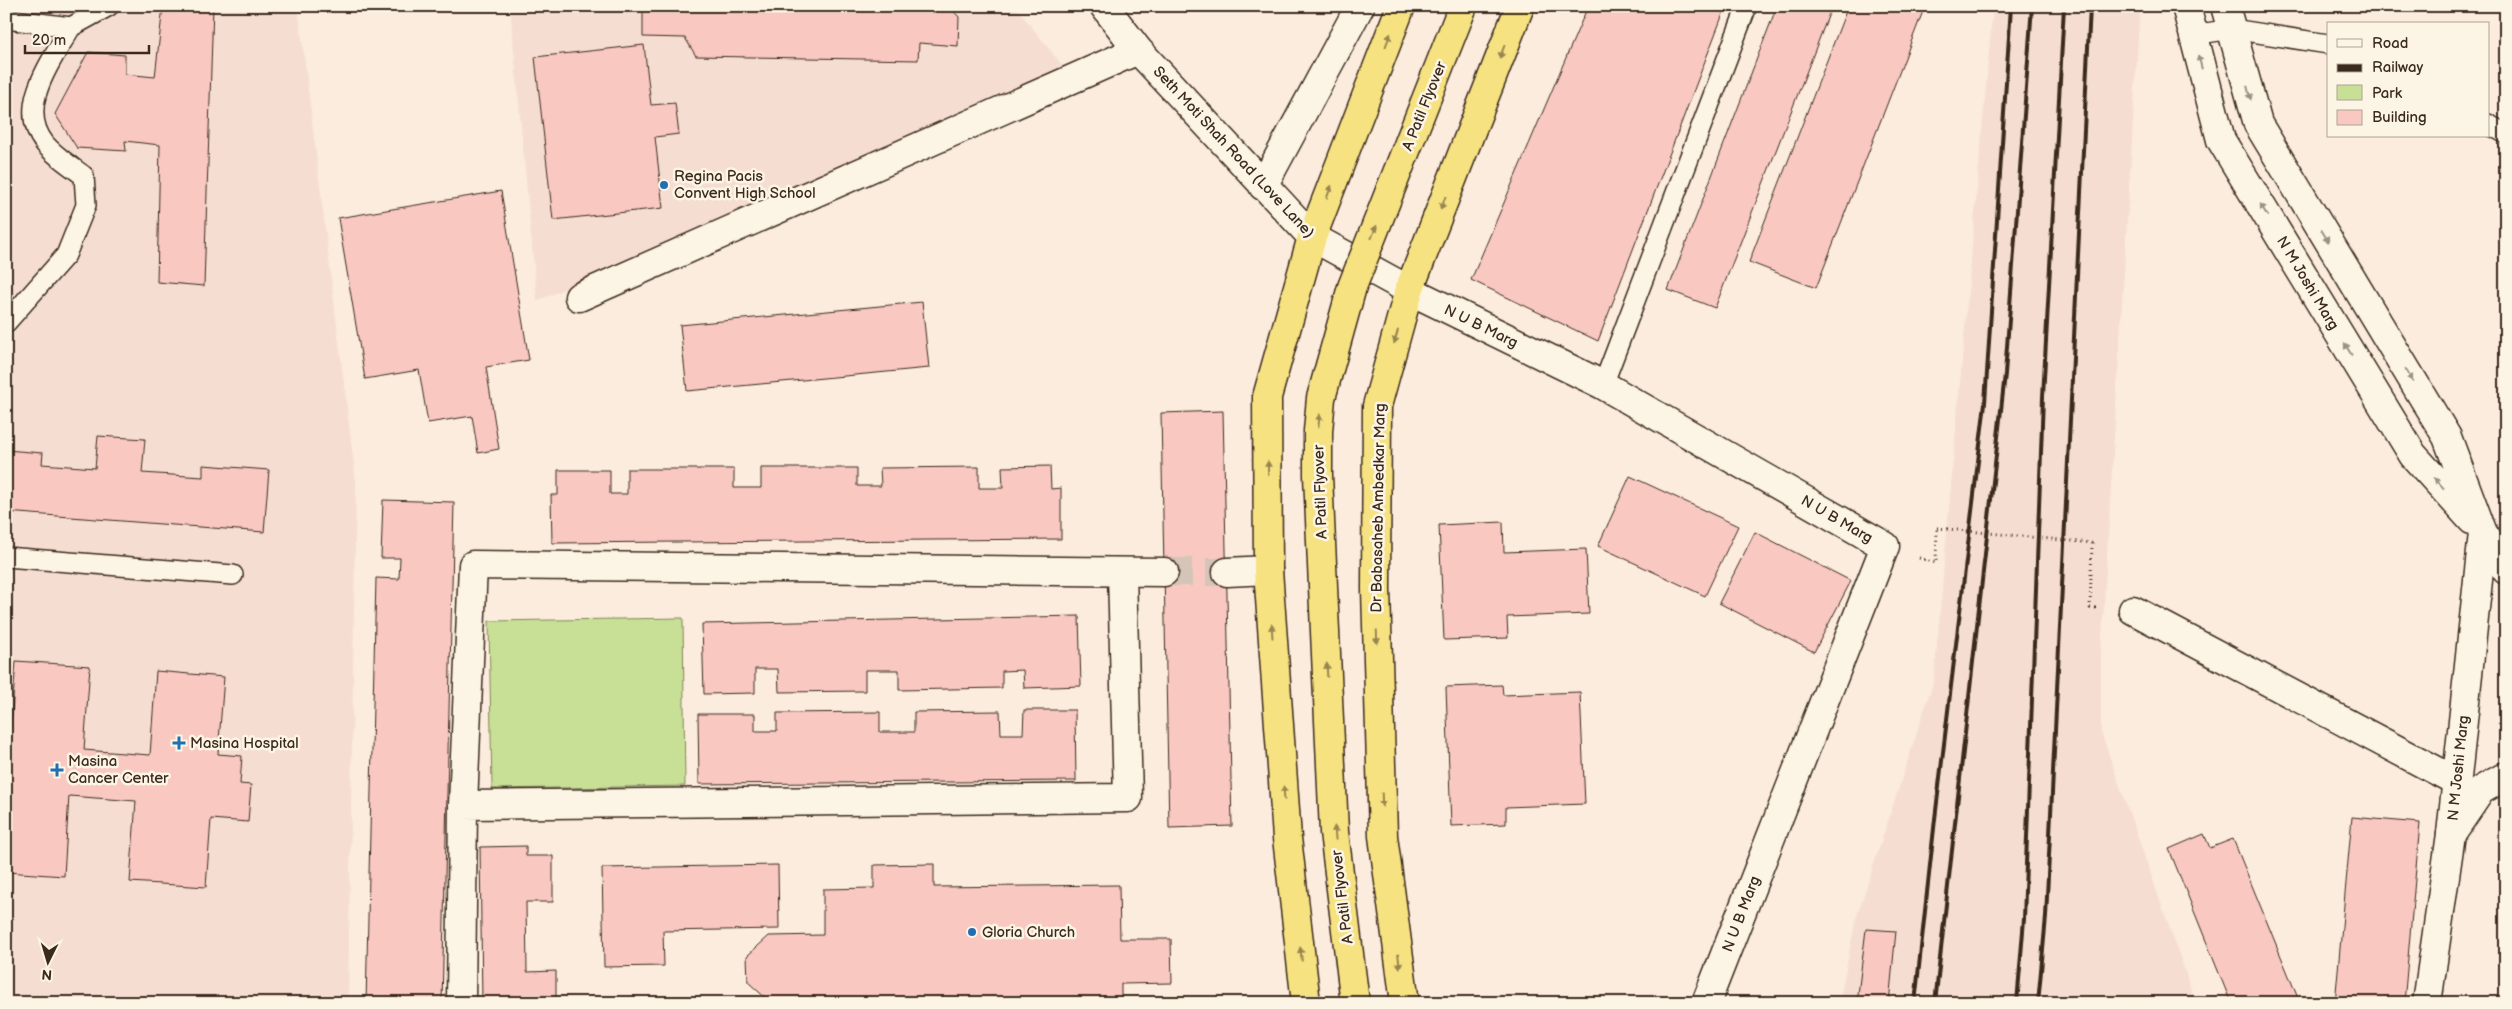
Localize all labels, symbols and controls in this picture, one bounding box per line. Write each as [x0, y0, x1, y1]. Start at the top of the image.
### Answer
scale bar [25, 22, 149, 54]
legend [2327, 22, 2490, 138]
text: 20 m [32, 31, 66, 50]
one-way arrow [1384, 32, 1392, 47]
text: Road [2372, 34, 2408, 53]
one-way arrow [1498, 45, 1506, 60]
one-way arrow [2196, 55, 2204, 70]
street label: A Patil Flyover [1398, 58, 1451, 154]
text: Railway [2372, 58, 2423, 77]
street label: Seth Moti Shah Road (Love Lane) [1149, 62, 1318, 242]
text: Park [2372, 84, 2403, 103]
one-way arrow [2246, 86, 2254, 101]
text: Building [2372, 108, 2427, 127]
place label: Regina Pacis Convent High School [674, 167, 816, 203]
marker: Regina Pacis Convent High School [658, 179, 670, 191]
one-way arrow [1326, 185, 1334, 199]
one-way arrow [1439, 196, 1447, 211]
one-way arrow [2259, 203, 2268, 216]
one-way arrow [1370, 224, 1378, 239]
one-way arrow [2321, 229, 2330, 242]
street label: N M Joshi Marg [2272, 233, 2343, 334]
street label: N U B Marg [1441, 300, 1521, 352]
one-way arrow [1392, 330, 1400, 345]
one-way arrow [2344, 342, 2353, 355]
one-way arrow [2405, 369, 2414, 382]
street label: Dr Babasaheb Ambedkar Marg [1367, 403, 1390, 613]
one-way arrow [1315, 412, 1323, 428]
street label: A Patil Flyover [1309, 444, 1332, 540]
one-way arrow [1264, 460, 1272, 476]
one-way arrow [2433, 477, 2444, 490]
street label: N U B Marg [1797, 491, 1876, 548]
one-way arrow [1268, 622, 1276, 638]
one-way arrow [1373, 629, 1381, 645]
one-way arrow [1323, 662, 1331, 678]
street label: N M Joshi Marg [2444, 714, 2473, 822]
place label: Masina Hospital [190, 734, 298, 753]
marker: Masina Hospital [172, 736, 186, 750]
place label: Masina Cancer Center [68, 752, 169, 788]
marker: Masina Cancer Center [50, 763, 64, 777]
one-way arrow [1279, 784, 1287, 800]
one-way arrow [1379, 792, 1387, 808]
one-way arrow [1330, 824, 1338, 840]
street label: A Patil Flyover [1327, 848, 1358, 945]
street label: N U B Marg [1718, 873, 1765, 955]
place label: Gloria Church [982, 923, 1075, 942]
marker: Gloria Church [966, 926, 978, 938]
north arrow [22, 936, 72, 986]
one-way arrow [1297, 946, 1305, 962]
one-way arrow [1395, 953, 1403, 969]
text: N [41, 966, 53, 983]

